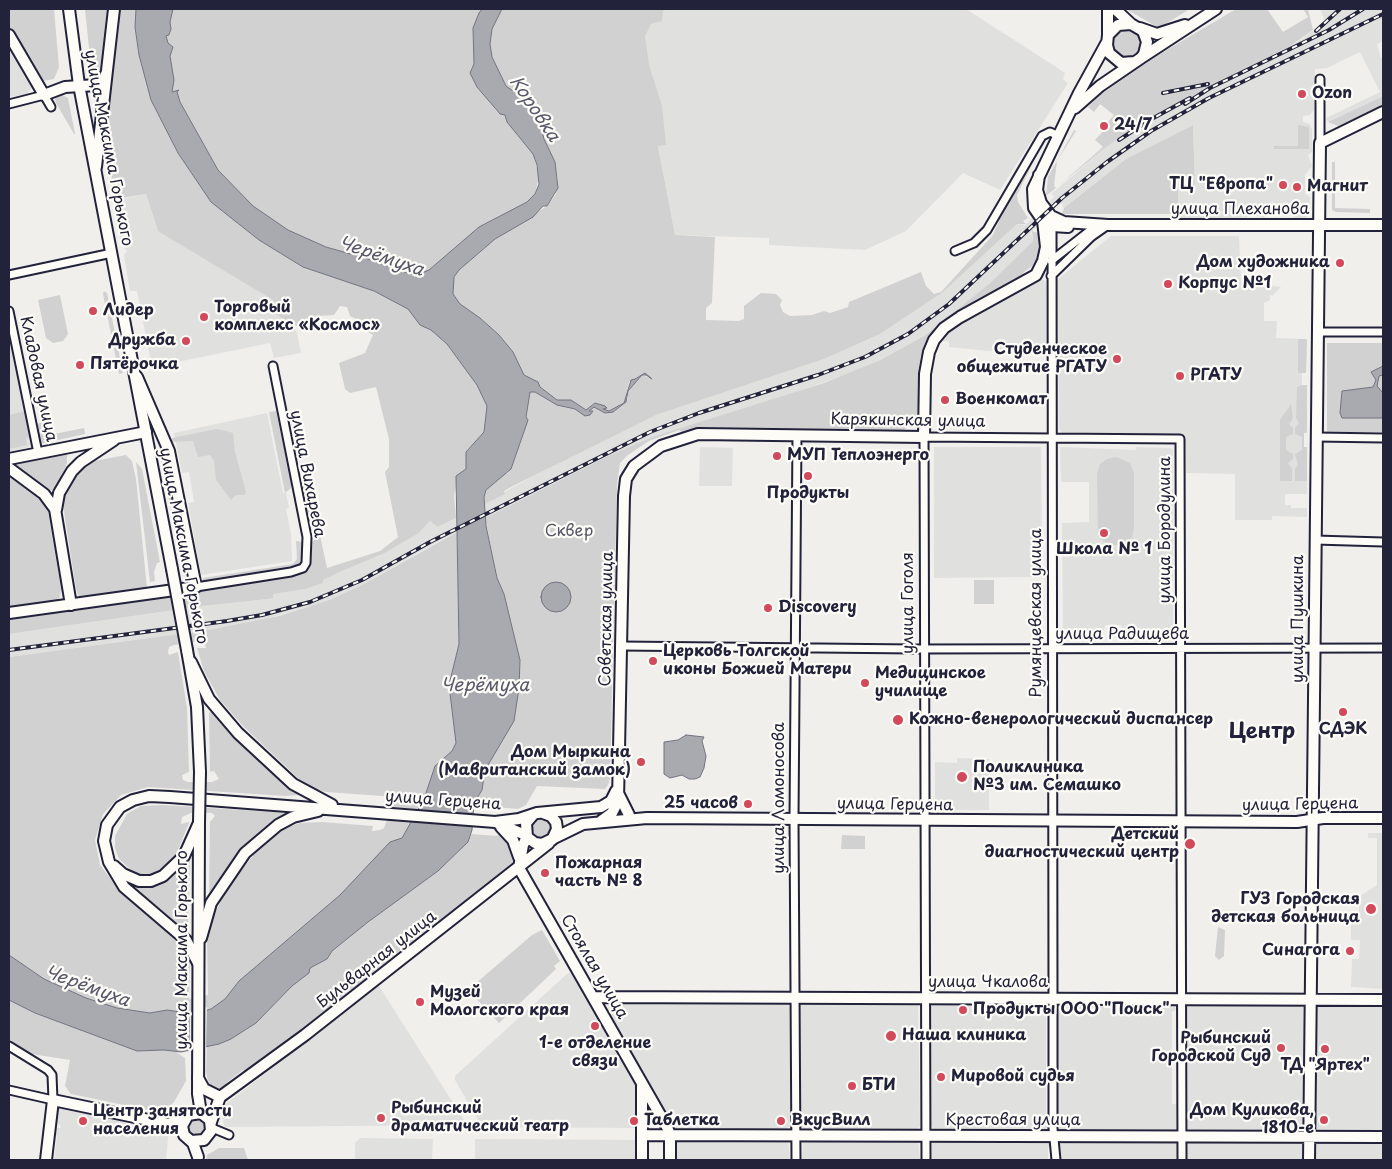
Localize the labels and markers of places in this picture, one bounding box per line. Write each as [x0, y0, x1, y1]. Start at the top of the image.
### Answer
place label: Ozon [1312, 84, 1352, 104]
marker: Ozon [1296, 88, 1308, 100]
place label: 24/7 [1114, 116, 1152, 136]
marker: 24/7 [1098, 120, 1110, 132]
place label: ТЦ "Европа" [1169, 175, 1273, 195]
place label: Магнит [1307, 177, 1368, 197]
marker: ТЦ "Европа" [1277, 179, 1289, 191]
marker: Магнит [1291, 181, 1303, 193]
place label: Дом художника [1197, 253, 1330, 273]
marker: Дом художника [1334, 257, 1346, 269]
place label: Корпус №1 [1178, 274, 1271, 294]
marker: Корпус №1 [1162, 278, 1174, 290]
place label: Торговый комплекс «Космос» [214, 298, 380, 336]
place label: Лидер [103, 301, 154, 321]
marker: Лидер [87, 305, 99, 317]
marker: Торговый комплекс «Космос» [198, 311, 210, 323]
place label: Дружба [109, 331, 176, 351]
marker: Дружба [180, 335, 192, 347]
place label: Студенческое общежитие РГАТУ [957, 340, 1107, 378]
marker: Студенческое общежитие РГАТУ [1111, 353, 1123, 365]
place label: Пятёрочка [90, 355, 179, 375]
marker: Пятёрочка [74, 359, 86, 371]
place label: РГАТУ [1190, 366, 1242, 386]
marker: РГАТУ [1174, 370, 1186, 382]
place label: Военкомат [955, 390, 1047, 410]
marker: Военкомат [939, 394, 951, 406]
place label: МУП Теплоэнерго [787, 446, 929, 466]
marker: МУП Теплоэнерго [771, 450, 783, 462]
marker: Продукты [802, 470, 814, 482]
place label: Продукты [767, 484, 849, 504]
marker: Школа № 1 [1098, 527, 1110, 539]
place label: Школа № 1 [1056, 540, 1152, 560]
place label: Discovery [778, 598, 857, 618]
marker: Discovery [762, 602, 774, 614]
place label: Церковь Толгской иконы Божией Матери [663, 642, 852, 680]
marker: Церковь Толгской иконы Божией Матери [647, 655, 659, 667]
place label: Медицинское училище [875, 664, 986, 702]
marker: Медицинское училище [859, 677, 871, 689]
marker: СДЭК [1337, 706, 1349, 718]
place label: Кожно-венерологический диспансер [909, 710, 1213, 730]
marker: Кожно-венерологический диспансер [891, 713, 905, 727]
place label: СДЭК [1319, 720, 1367, 740]
place label: Дом Мыркина (Мавританский замок) [438, 743, 631, 781]
marker: Дом Мыркина (Мавританский замок) [635, 756, 647, 768]
place label: Поликлиника №3 им. Семашко [973, 758, 1121, 796]
marker: Поликлиника №3 им. Семашко [955, 770, 969, 784]
place label: 25 часов [664, 794, 738, 814]
marker: 25 часов [742, 798, 754, 810]
place label: Детский диагностический центр [985, 825, 1179, 863]
marker: Детский диагностический центр [1183, 837, 1197, 851]
place label: Пожарная часть № 8 [555, 854, 643, 892]
marker: Пожарная часть № 8 [539, 867, 551, 879]
place label: ГУЗ Городская детская больница [1211, 890, 1360, 928]
marker: ГУЗ Городская детская больница [1364, 902, 1378, 916]
place label: Синагога [1262, 941, 1340, 961]
marker: Синагога [1344, 945, 1356, 957]
place label: Музей Мологского края [430, 983, 569, 1021]
marker: Музей Мологского края [414, 996, 426, 1008]
place label: Продукты ООО "Поиск" [973, 1000, 1170, 1020]
marker: Продукты ООО "Поиск" [957, 1004, 969, 1016]
marker: 1-е отделение связи [589, 1020, 601, 1032]
place label: Наша клиника [902, 1026, 1026, 1046]
marker: Наша клиника [884, 1029, 898, 1043]
place label: Рыбинский Городской Суд [1151, 1029, 1271, 1067]
place label: 1-е отделение связи [539, 1034, 651, 1072]
marker: Рыбинский Городской Суд [1275, 1042, 1287, 1054]
marker: ТД "Яртех" [1319, 1043, 1331, 1055]
place label: ТД "Яртех" [1280, 1056, 1370, 1076]
place label: Мировой судья [951, 1067, 1075, 1087]
marker: Мировой судья [935, 1071, 947, 1083]
place label: БТИ [862, 1076, 896, 1096]
marker: БТИ [846, 1080, 858, 1092]
place label: Рыбинский драматический театр [391, 1099, 569, 1137]
place label: Дом Куликова, 1810-е [1190, 1101, 1314, 1139]
place label: Центр занятости населения [93, 1102, 232, 1140]
place label: Таблетка [644, 1111, 720, 1131]
place label: ВкусВилл [791, 1111, 870, 1131]
marker: Рыбинский драматический театр [375, 1112, 387, 1124]
marker: Дом Куликова, 1810-е [1318, 1114, 1330, 1126]
marker: Центр занятости населения [77, 1115, 89, 1127]
marker: Таблетка [628, 1115, 640, 1127]
marker: ВкусВилл [775, 1115, 787, 1127]

